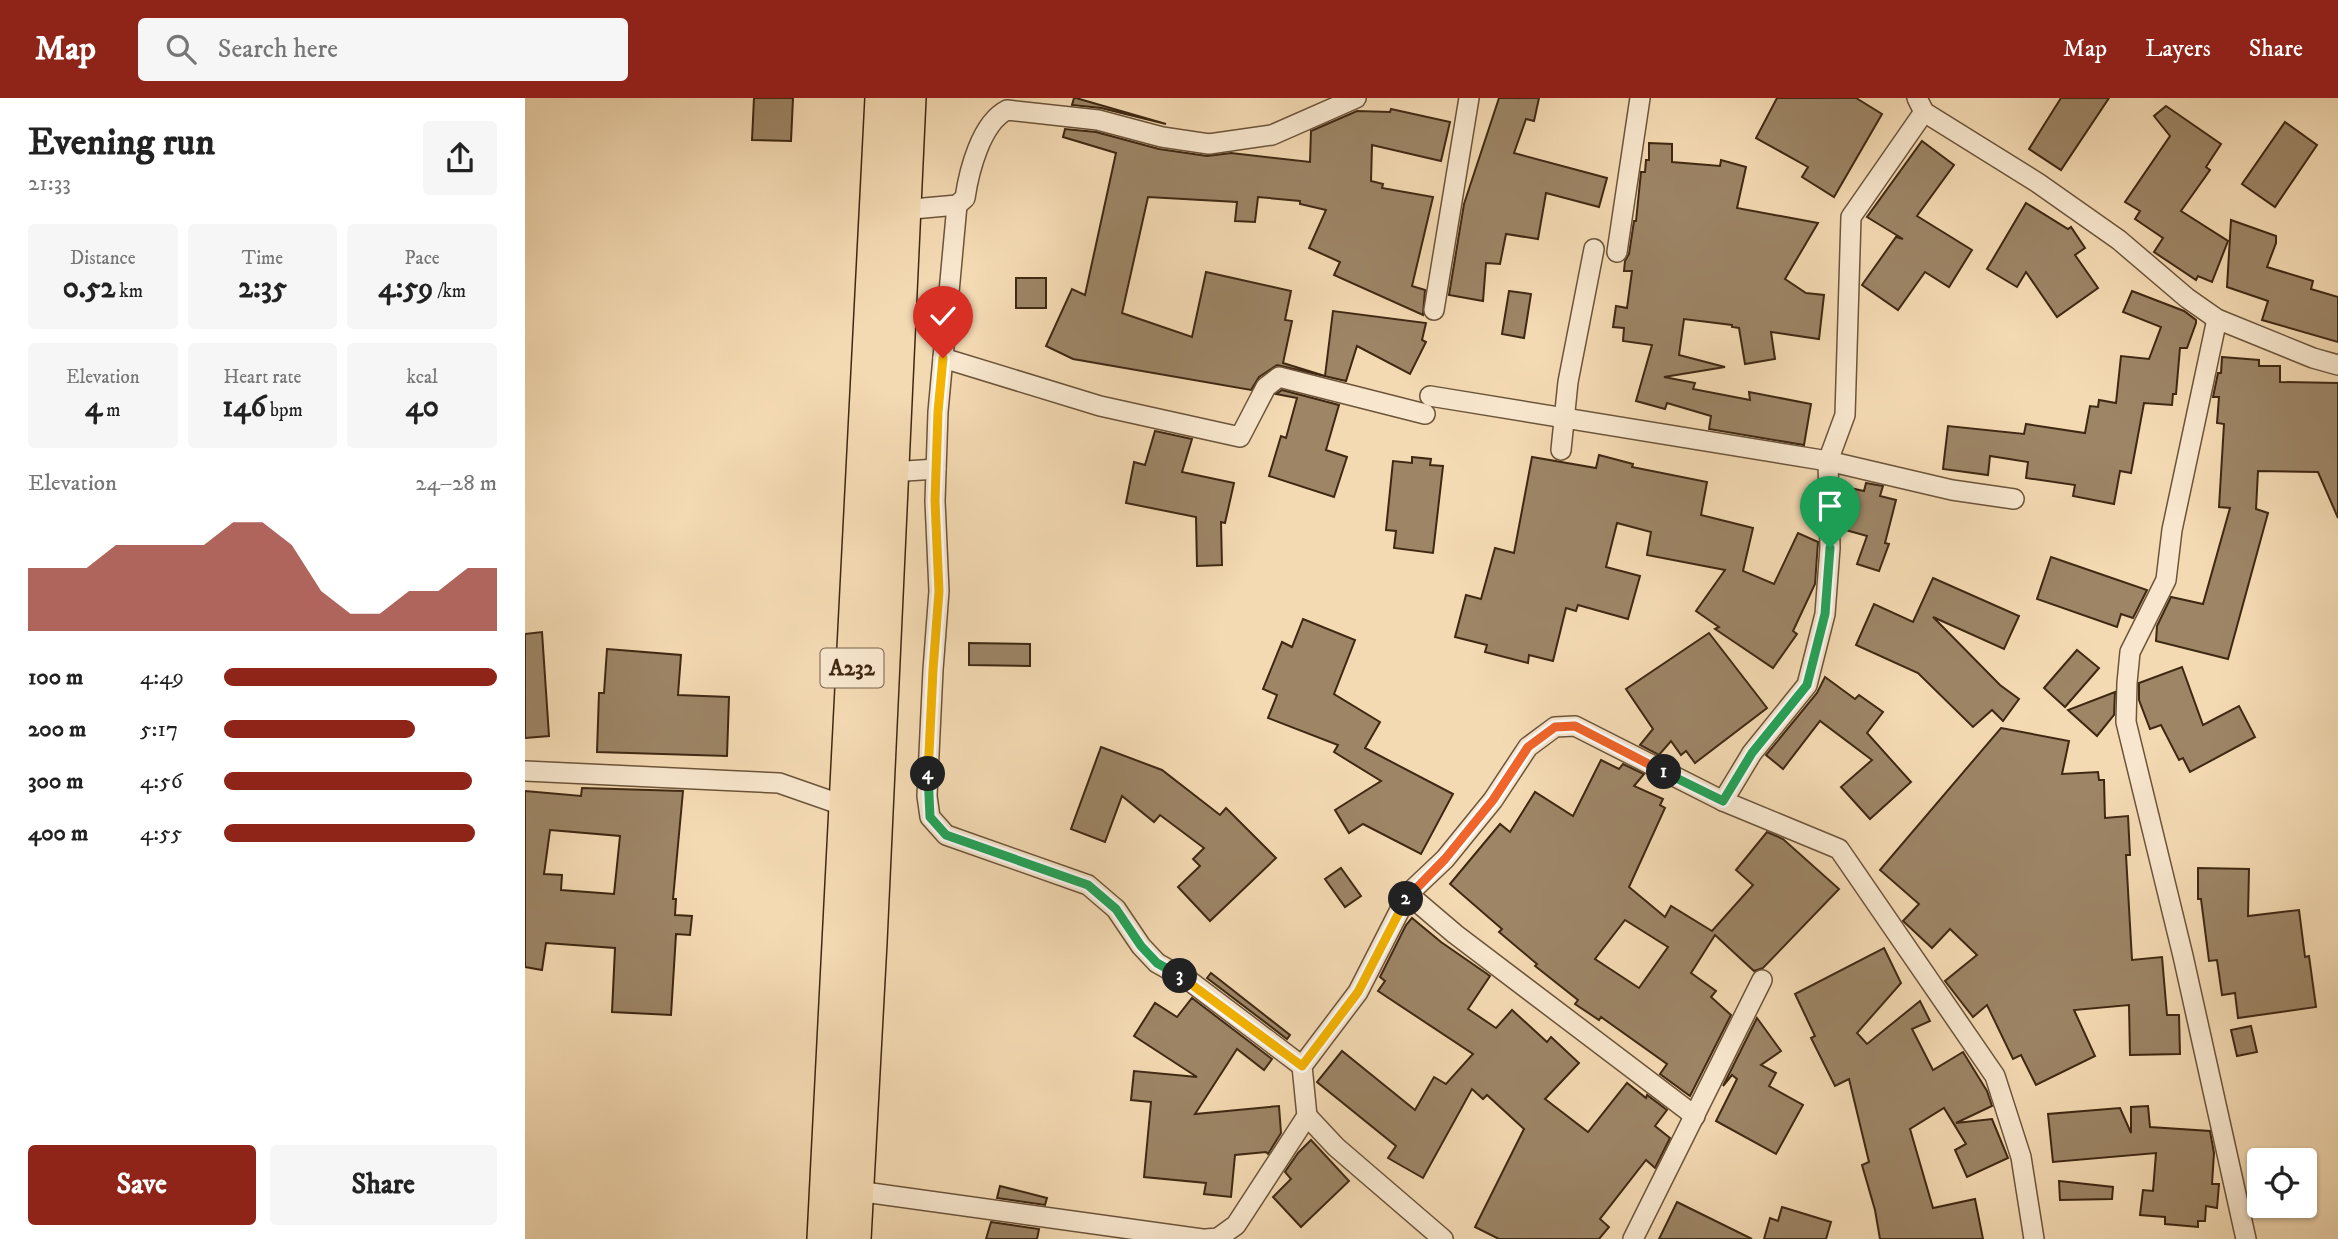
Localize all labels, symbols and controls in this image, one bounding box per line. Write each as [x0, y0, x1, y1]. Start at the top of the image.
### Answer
search box [138, 18, 628, 81]
text: Map [35, 29, 96, 70]
icon: search [162, 30, 200, 68]
text: Search here [218, 33, 338, 66]
text: Map [2063, 34, 2107, 64]
text: Layers [2145, 34, 2211, 64]
text: Share [2249, 34, 2303, 64]
text: Evening run [28, 119, 215, 167]
button: share [423, 121, 497, 195]
text: 21:33 [28, 169, 71, 198]
text: Distance [70, 247, 136, 270]
text: Time [242, 247, 283, 270]
text: Pace [405, 247, 440, 270]
text: 0.52 [63, 270, 115, 307]
text: 2:35 [238, 270, 287, 307]
text: 4:59 [378, 270, 433, 307]
text: km [115, 280, 143, 303]
text: /km [433, 280, 466, 303]
pin [913, 286, 973, 358]
icon: check [924, 297, 962, 335]
text: Elevation [66, 366, 140, 389]
text: Heart rate [224, 366, 301, 389]
text: kcal [407, 366, 438, 389]
text: 4 [85, 389, 102, 426]
text: 146 [222, 389, 266, 426]
text: 40 [405, 389, 439, 426]
text: m [102, 399, 121, 422]
text: bpm [266, 399, 303, 422]
text: Elevation [28, 469, 117, 498]
text: 24–28 m [415, 469, 497, 498]
pin [1800, 476, 1860, 548]
icon: arrive [1811, 487, 1849, 525]
road number: A232 [821, 648, 883, 688]
text: 100 m [28, 663, 83, 692]
text: 4:49 [140, 663, 184, 692]
text: 200 m [28, 715, 86, 744]
text: 5:17 [140, 715, 178, 744]
pin: 1 [1647, 754, 1681, 790]
pin: 4 [911, 756, 945, 792]
text: 1 [1660, 760, 1667, 783]
text: 4 [922, 762, 933, 785]
text: 300 m [28, 767, 84, 796]
text: 4:56 [140, 767, 183, 796]
text: 400 m [28, 819, 88, 848]
text: 4:55 [140, 819, 182, 848]
pin: 2 [1389, 882, 1423, 916]
text: 2 [1401, 887, 1410, 910]
pin: 3 [1163, 958, 1197, 994]
text: 3 [1176, 964, 1183, 987]
button: Save [28, 1145, 256, 1225]
button: Share [270, 1145, 497, 1225]
map controls [2247, 1148, 2317, 1218]
button: locate [2247, 1148, 2317, 1218]

